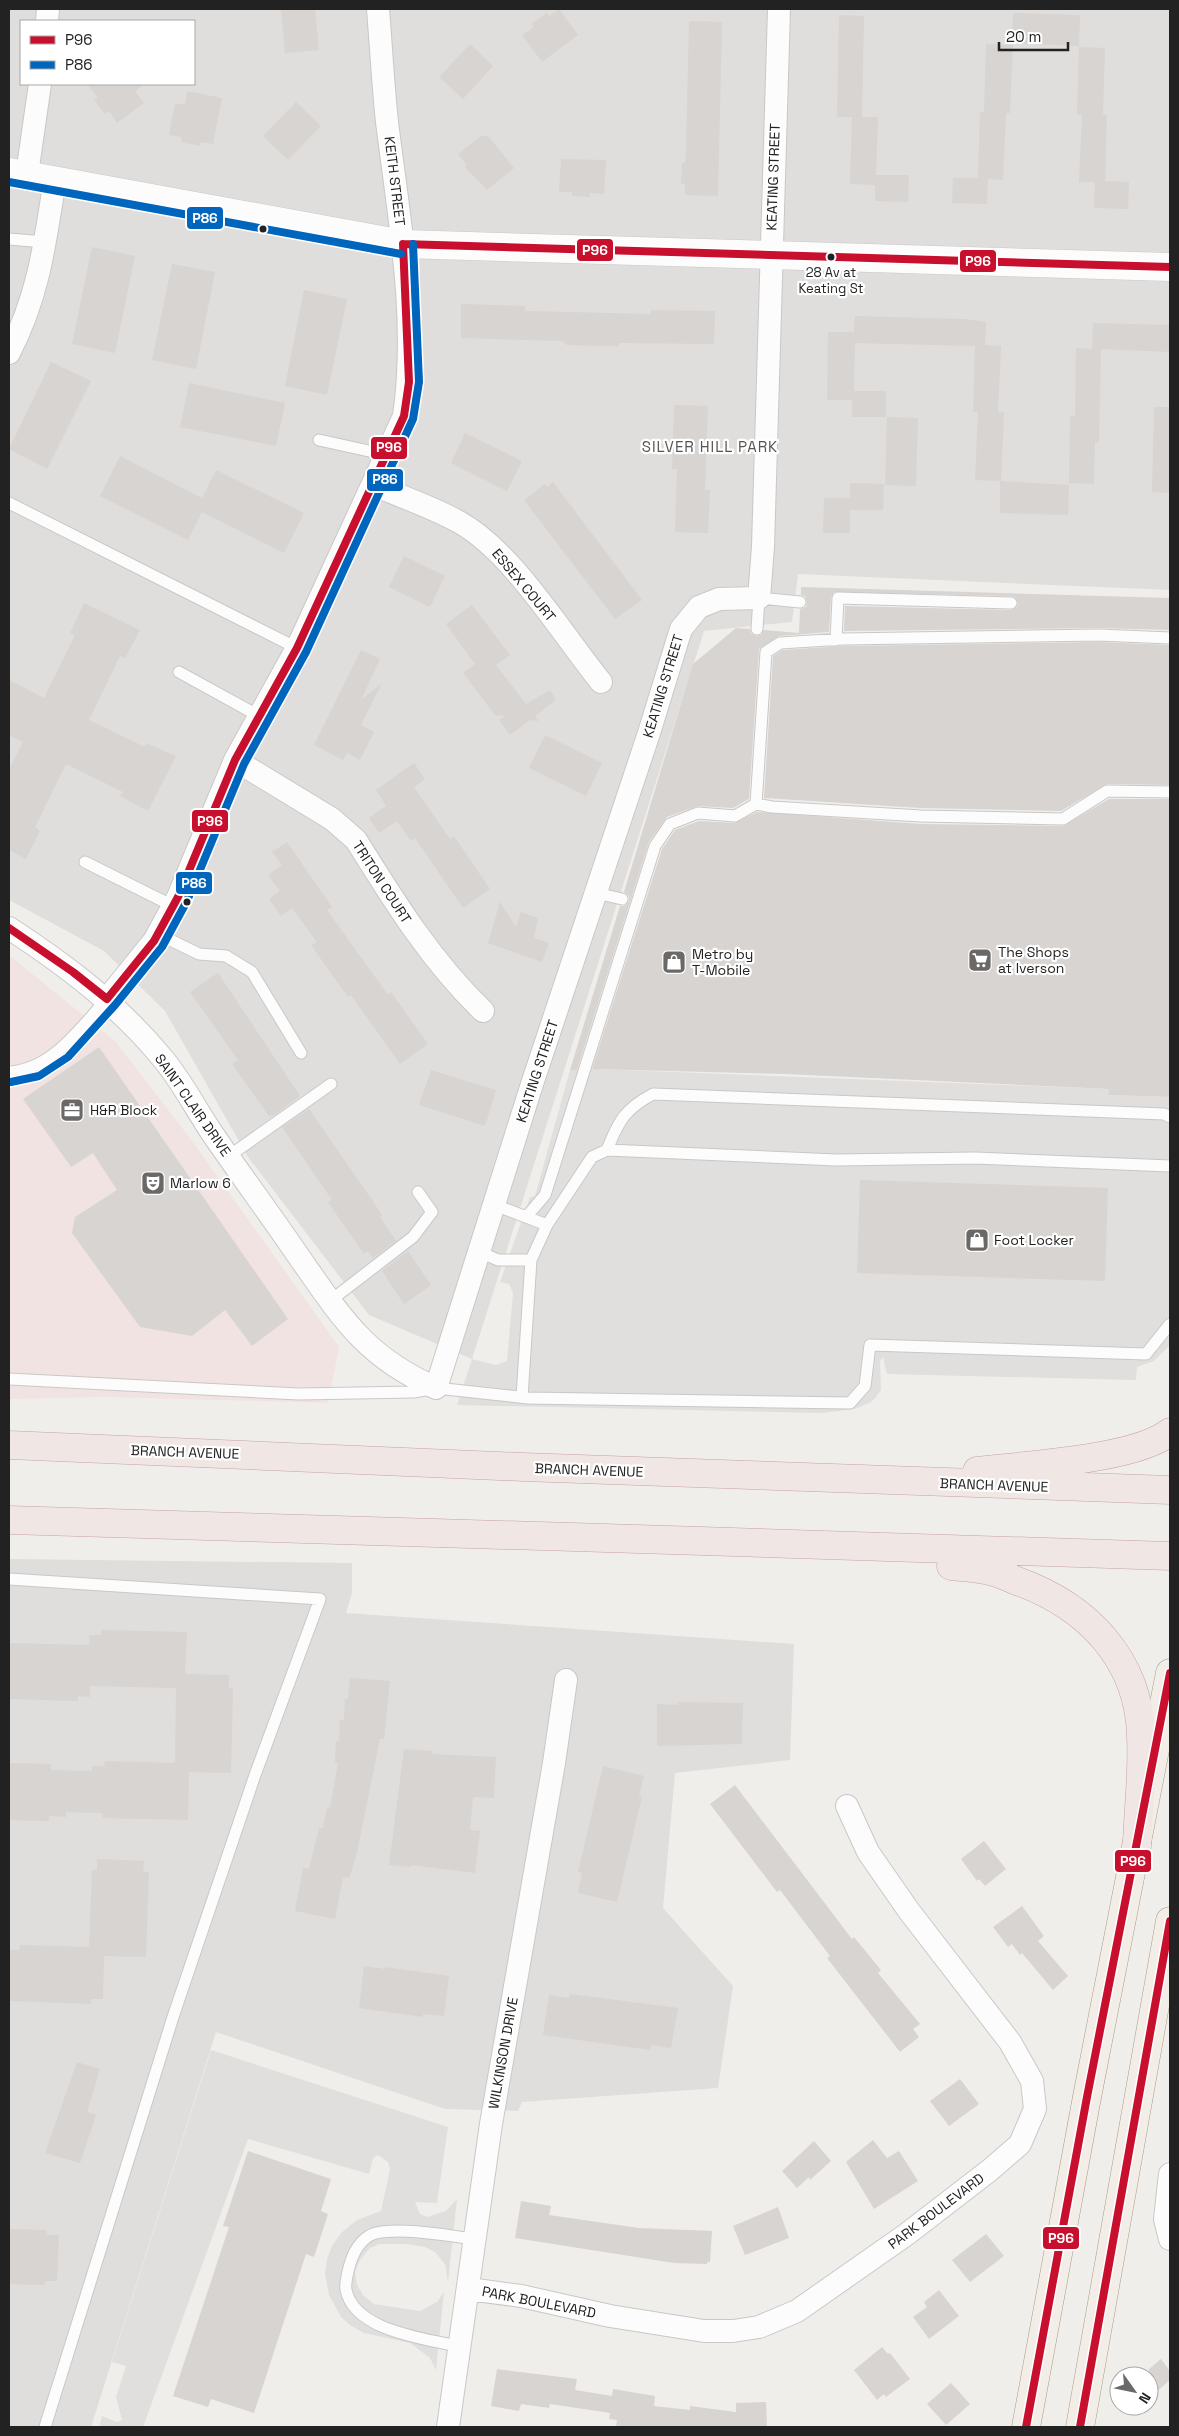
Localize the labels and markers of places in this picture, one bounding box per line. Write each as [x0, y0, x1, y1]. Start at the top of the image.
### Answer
unlabelled marker [258, 224, 268, 234]
marker: 28 Av at Keating St [826, 252, 836, 262]
place label: 28 Av at Keating St [798, 264, 864, 297]
unlabelled marker [182, 897, 192, 907]
place label: The Shops at Iverson [998, 943, 1069, 977]
place label: Metro by T-Mobile [692, 945, 753, 979]
supermarket icon: The Shops at Iverson [967, 947, 993, 973]
shop icon: Metro by T-Mobile [661, 949, 687, 975]
office icon: H&R Block [59, 1097, 85, 1123]
place label: H&R Block [90, 1101, 158, 1119]
theatre icon: Marlow 6 [140, 1170, 166, 1196]
place label: Marlow 6 [170, 1174, 231, 1192]
shop icon: Foot Locker [964, 1227, 990, 1253]
place label: Foot Locker [994, 1231, 1074, 1249]

